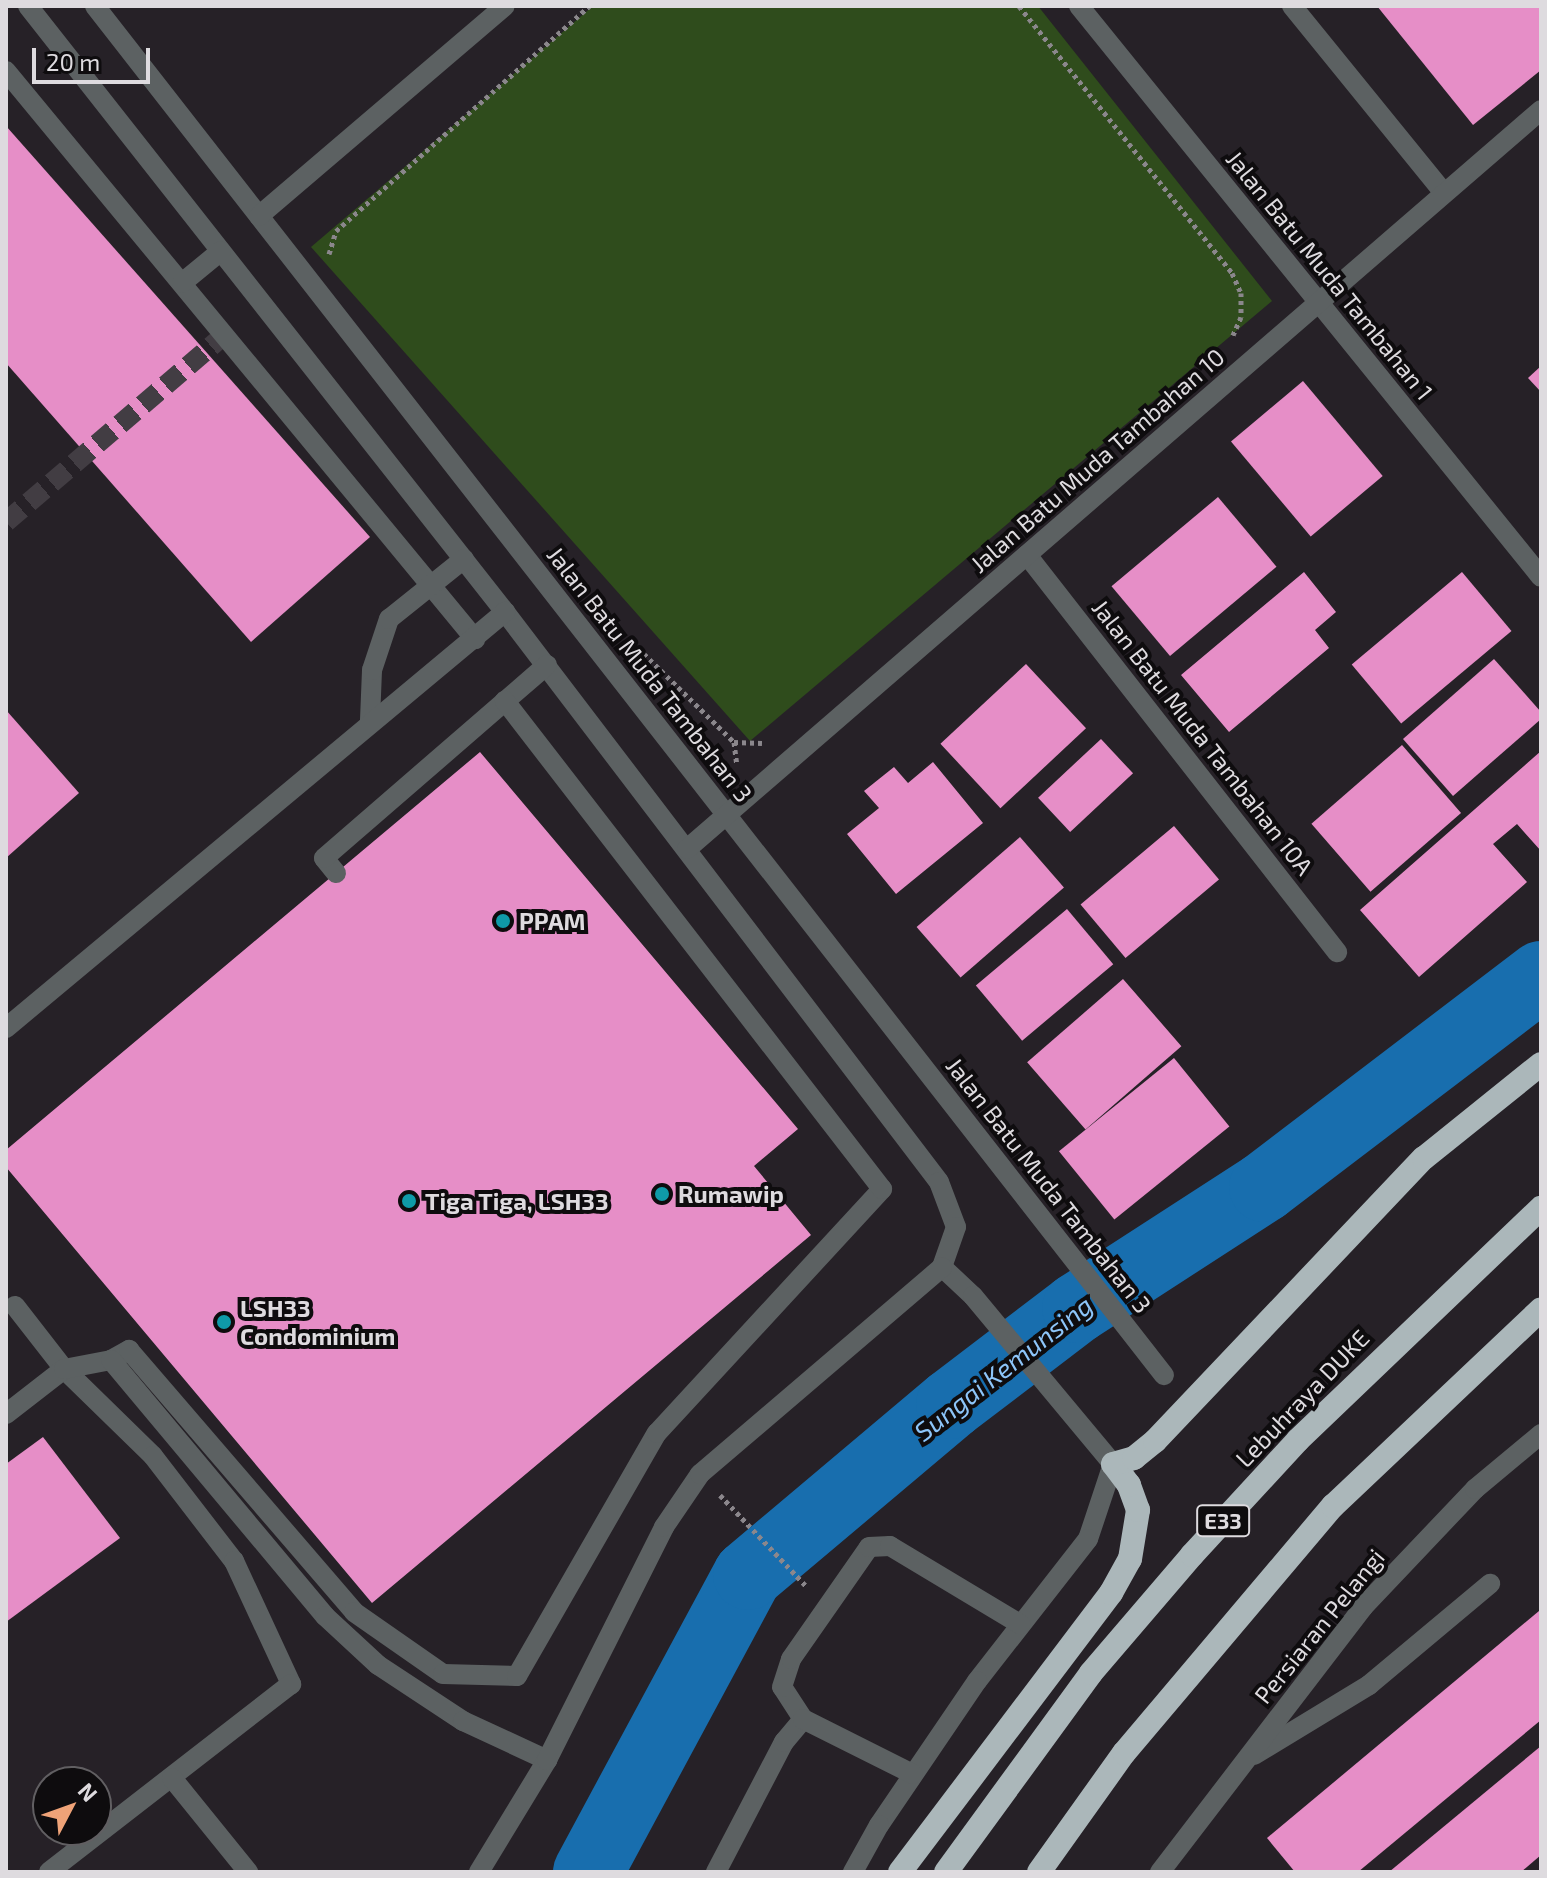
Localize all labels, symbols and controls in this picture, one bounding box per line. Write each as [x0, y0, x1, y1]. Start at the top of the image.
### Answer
scale bar [36, 32, 154, 82]
text: 20 m [46, 47, 100, 76]
street label: Jalan Batu Muda Tambahan 1 [1220, 144, 1440, 406]
street label: Jalan Batu Muda Tambahan 10 [964, 342, 1230, 578]
street label: Jalan Batu Muda Tambahan 3 [541, 540, 759, 808]
street label: Jalan Batu Muda Tambahan 10A [1086, 593, 1320, 881]
place label: PPAM [519, 907, 586, 935]
marker: PPAM [494, 912, 512, 930]
street label: Jalan Batu Muda Tambahan 3 [940, 1051, 1158, 1319]
place label: Rumawip [678, 1180, 784, 1208]
marker: Rumawip [653, 1185, 671, 1203]
place label: Tiga Tiga, LSH33 [425, 1187, 609, 1215]
marker: Tiga Tiga, LSH33 [400, 1192, 418, 1210]
water label: Sungai Kemunsing [908, 1289, 1098, 1447]
place label: LSH33 Condominium [240, 1294, 395, 1350]
marker: LSH33 Condominium [215, 1313, 233, 1331]
street label: Lebuhraya DUKE [1229, 1323, 1375, 1473]
road number: E33 [1195, 1503, 1251, 1539]
street label: Persiaran Pelangi [1248, 1543, 1390, 1709]
north arrow [32, 1766, 112, 1846]
text: N [74, 1777, 104, 1806]

